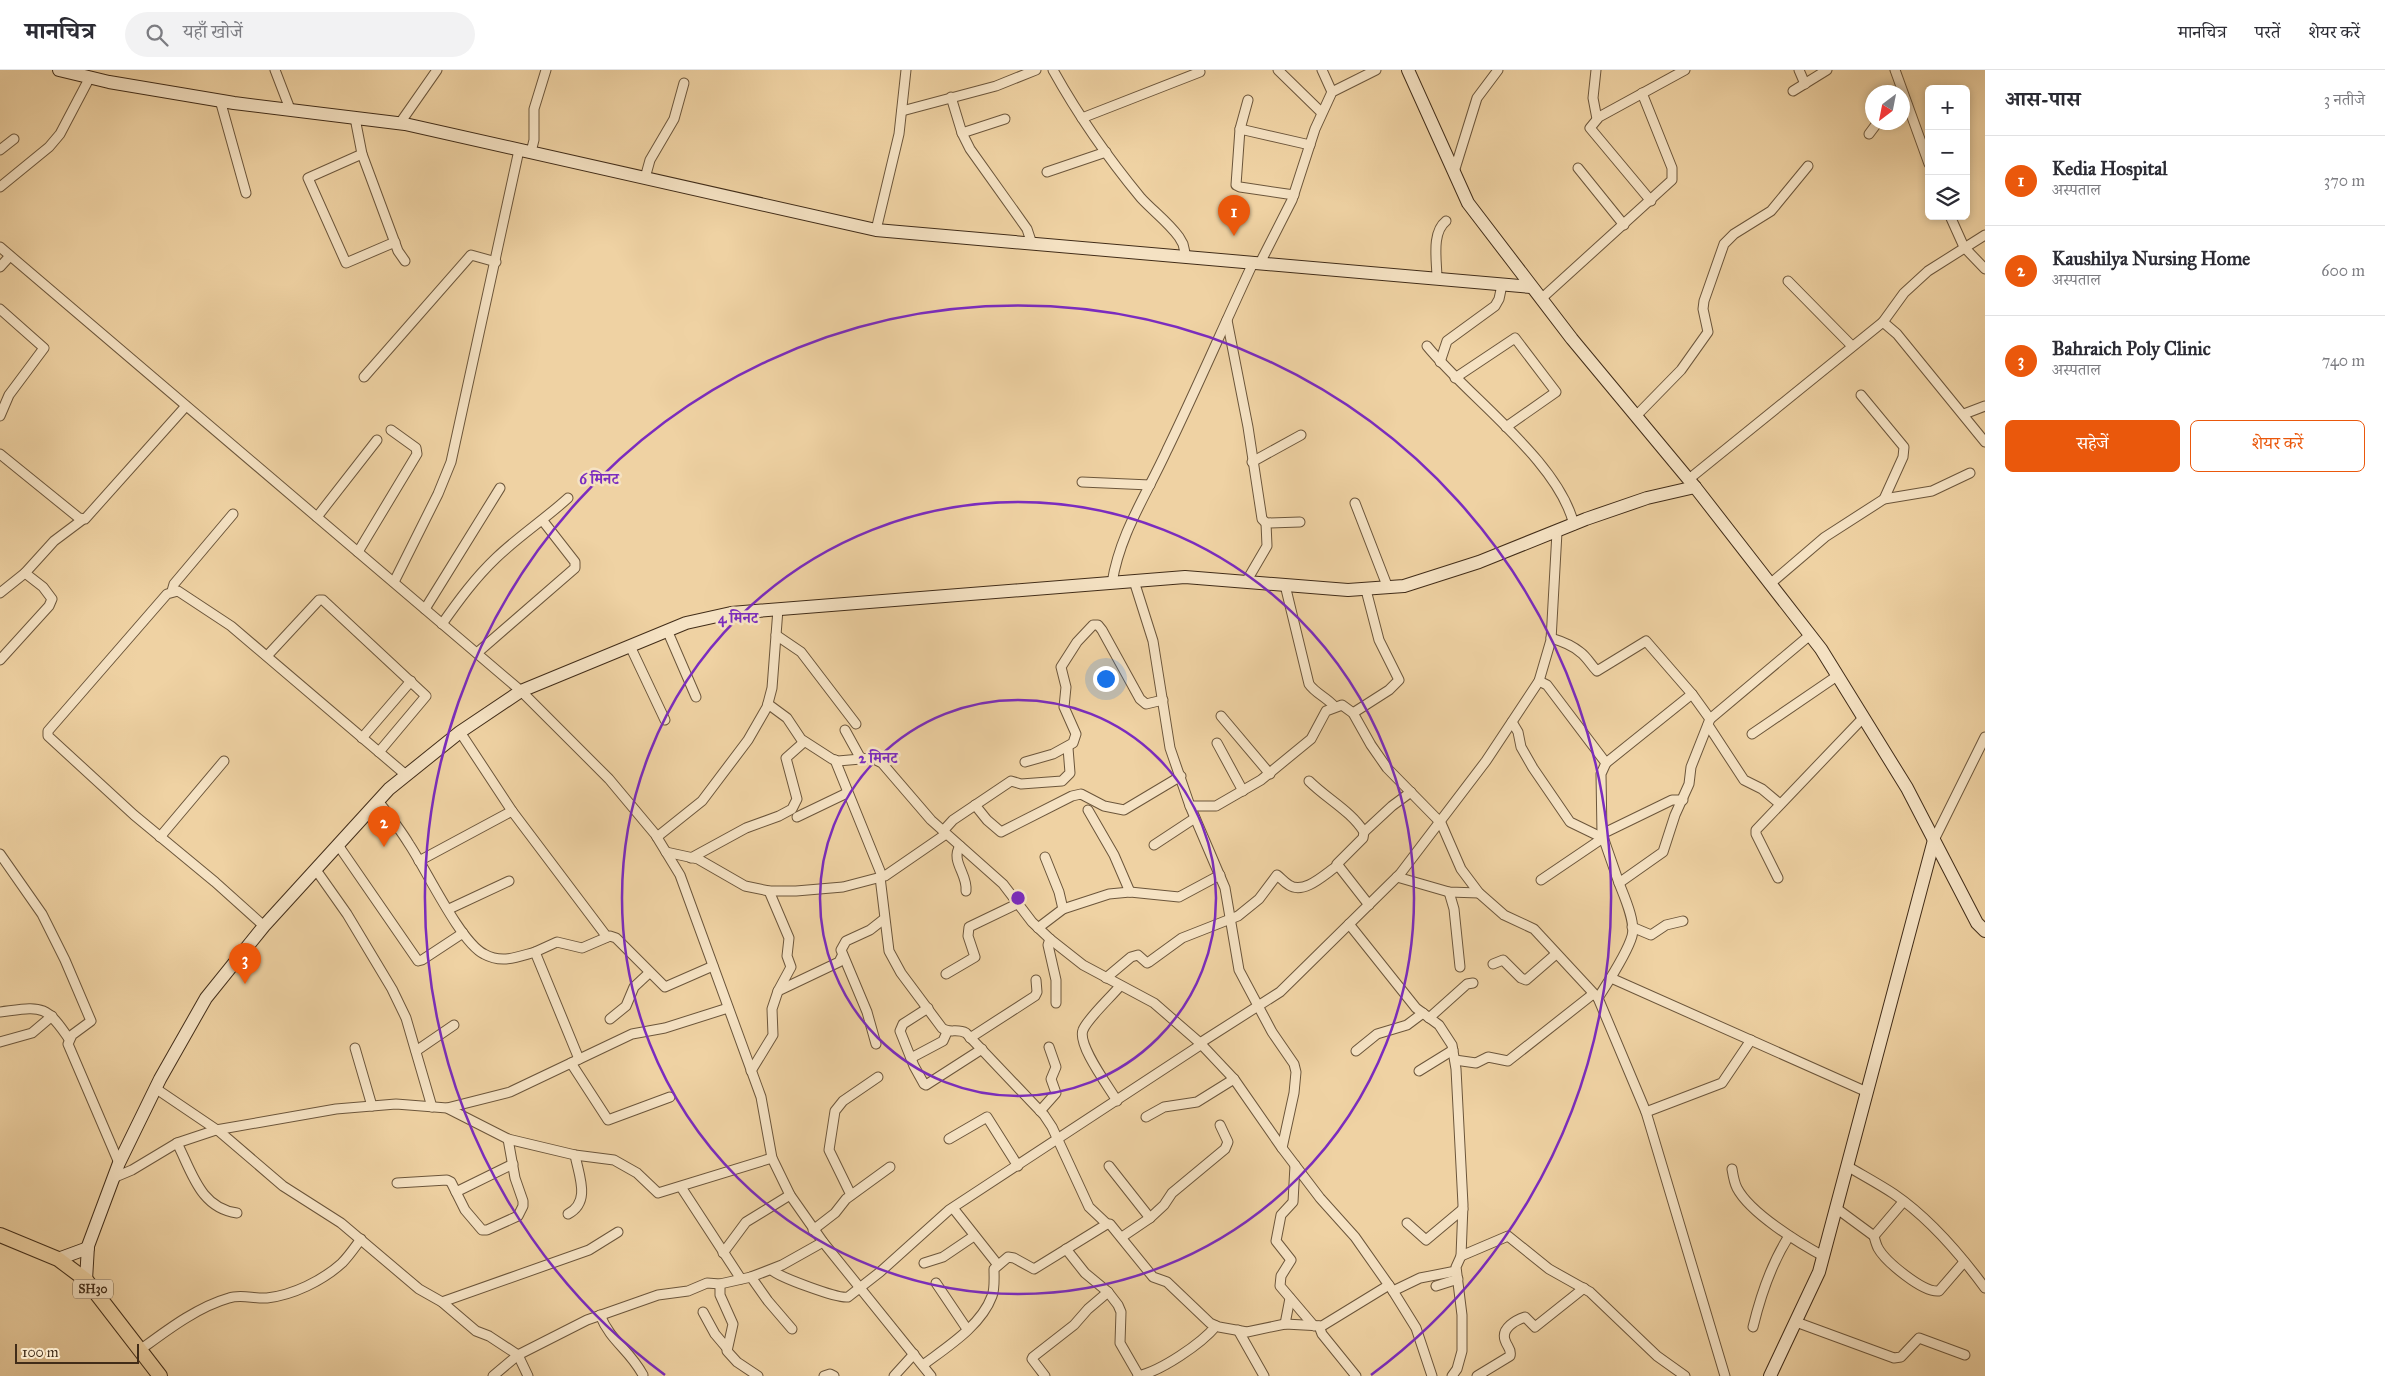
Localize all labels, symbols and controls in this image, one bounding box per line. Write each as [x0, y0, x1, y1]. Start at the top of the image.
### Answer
search box [125, 12, 475, 57]
text: मानचित्र [25, 16, 95, 46]
text: यहाँ खोजें [183, 20, 243, 43]
icon: search [143, 21, 171, 49]
text: मानचित्र [2178, 21, 2227, 43]
text: परतें [2255, 21, 2280, 43]
text: शेयर करें [2308, 21, 2360, 43]
north arrow [1865, 85, 1910, 130]
map controls [1925, 85, 1970, 220]
button: + [1925, 85, 1970, 130]
text: आस-पास [2005, 86, 2080, 112]
text: 3 नतीजे [2324, 90, 2365, 109]
button: − [1925, 130, 1970, 175]
text: Kedia Hospital [2052, 157, 2167, 180]
text: 1 [2018, 171, 2024, 190]
text: 370 m [2324, 171, 2365, 190]
button: layers [1925, 175, 1970, 220]
text: अस्पताल [2052, 180, 2101, 199]
pin: 1 [1218, 195, 1250, 236]
text: Kaushilya Nursing Home [2052, 247, 2250, 270]
text: 2 [2017, 261, 2025, 280]
text: 600 m [2321, 261, 2365, 280]
text: अस्पताल [2052, 270, 2101, 289]
text: Bahraich Poly Clinic [2052, 337, 2211, 360]
text: 3 [2018, 351, 2024, 370]
text: 740 m [2322, 351, 2365, 370]
text: अस्पताल [2052, 360, 2101, 379]
button: सहेजें [2005, 420, 2180, 472]
button: शेयर करें [2190, 420, 2365, 472]
text: 6 मिनट [579, 470, 620, 488]
text: 4 मिनट [718, 609, 760, 628]
your location [1093, 666, 1119, 692]
text: 2 मिनट [858, 749, 899, 767]
pin: 2 [368, 806, 400, 847]
centre of rings [1009, 889, 1027, 907]
pin: 3 [229, 943, 261, 984]
road number: SH30 [73, 1280, 113, 1298]
scale bar [15, 1341, 139, 1364]
text: 100 m [22, 1344, 59, 1361]

